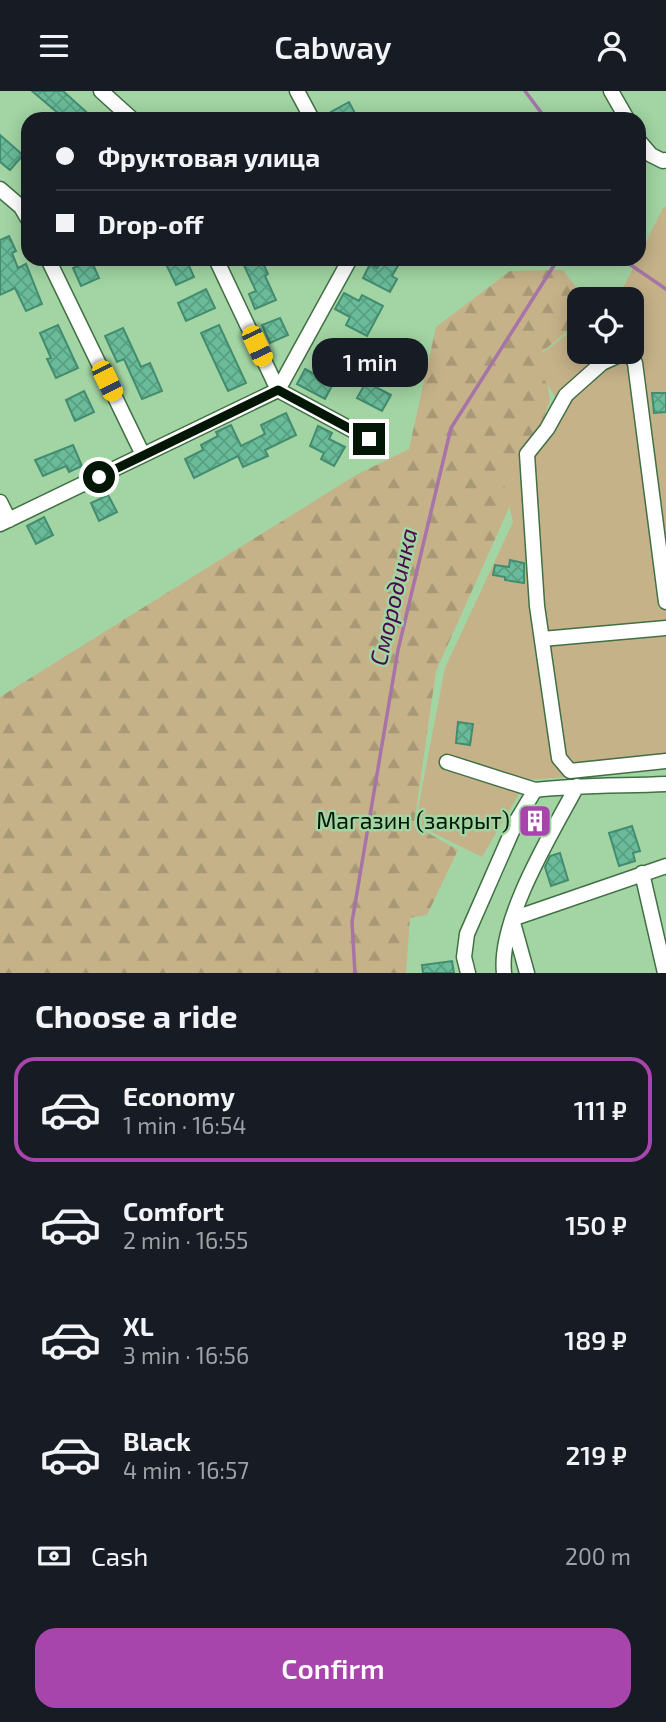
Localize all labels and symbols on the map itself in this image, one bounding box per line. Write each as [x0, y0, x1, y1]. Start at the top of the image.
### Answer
car [239, 323, 276, 369]
callout: 1 min [311, 337, 427, 387]
car [89, 358, 126, 404]
route end [353, 423, 385, 455]
route start [83, 461, 115, 493]
water label: Смородинка [363, 525, 422, 668]
building icon: Магазин (закрыт) [516, 802, 554, 840]
place label: Магазин (закрыт) [316, 806, 510, 834]

